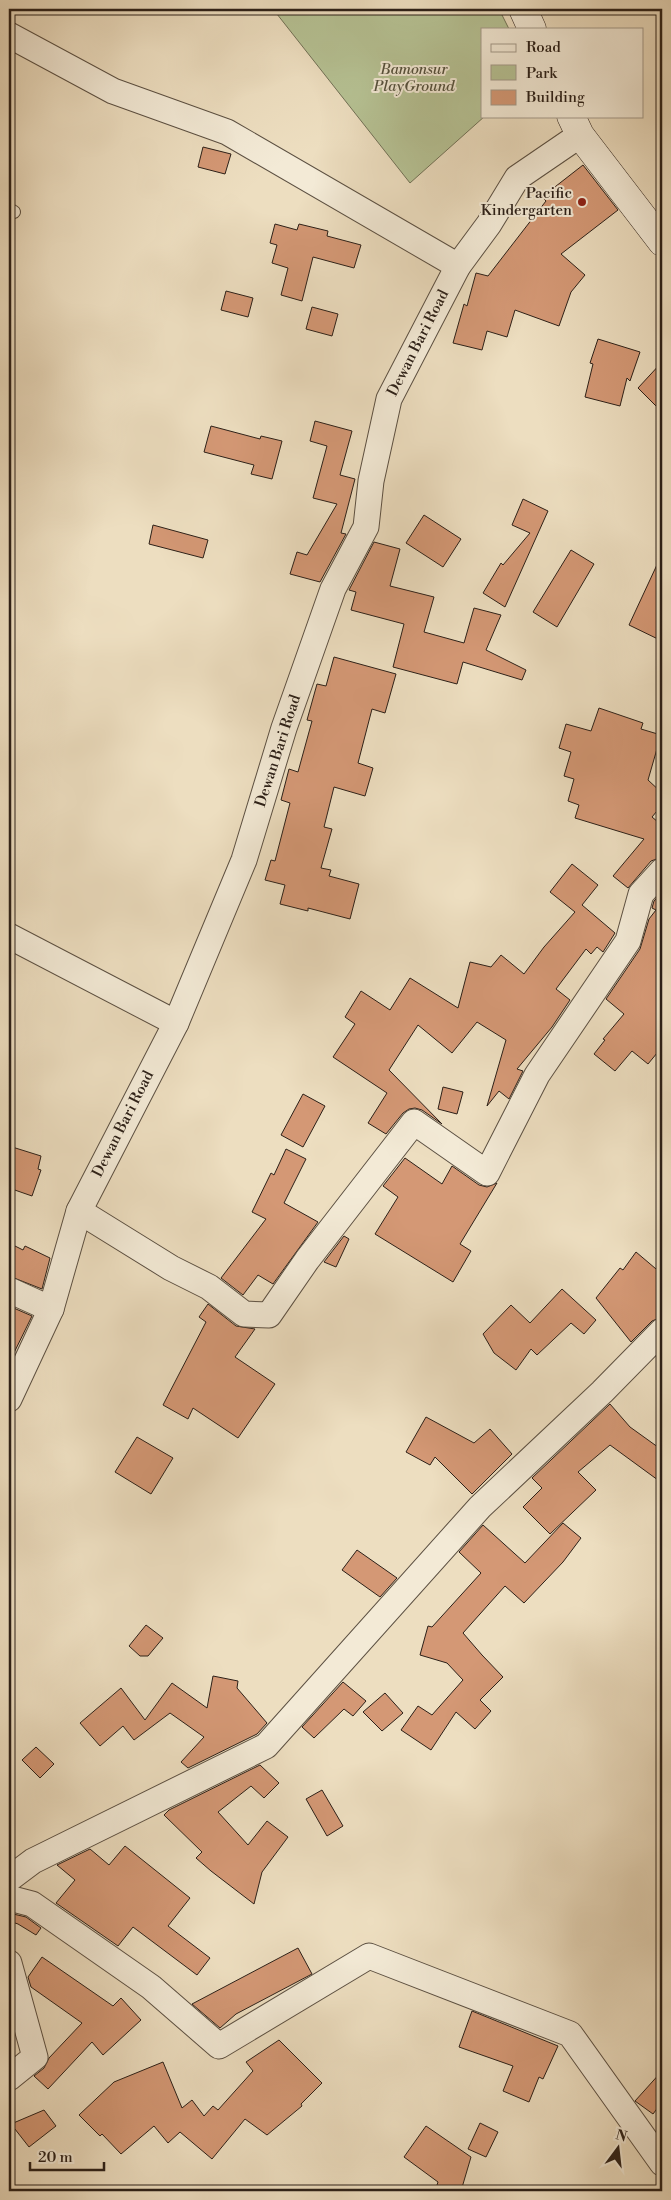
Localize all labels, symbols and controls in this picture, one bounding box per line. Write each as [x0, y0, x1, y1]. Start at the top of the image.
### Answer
legend [481, 28, 644, 118]
text: Road [526, 38, 561, 57]
park label: Bamonsur PlayGround [373, 60, 455, 96]
text: Park [526, 64, 558, 83]
text: Building [525, 88, 585, 107]
place label: Pacific Kindergarten [481, 184, 572, 220]
marker: Pacific Kindergarten [576, 196, 588, 208]
street label: Dewan Bari Road [383, 286, 453, 399]
street label: Dewan Bari Road [251, 692, 305, 810]
street label: Dewan Bari Road [88, 1067, 158, 1180]
north arrow [594, 2122, 644, 2172]
text: N [613, 2126, 629, 2147]
scale bar [30, 2140, 104, 2172]
text: 20 m [38, 2148, 73, 2167]

